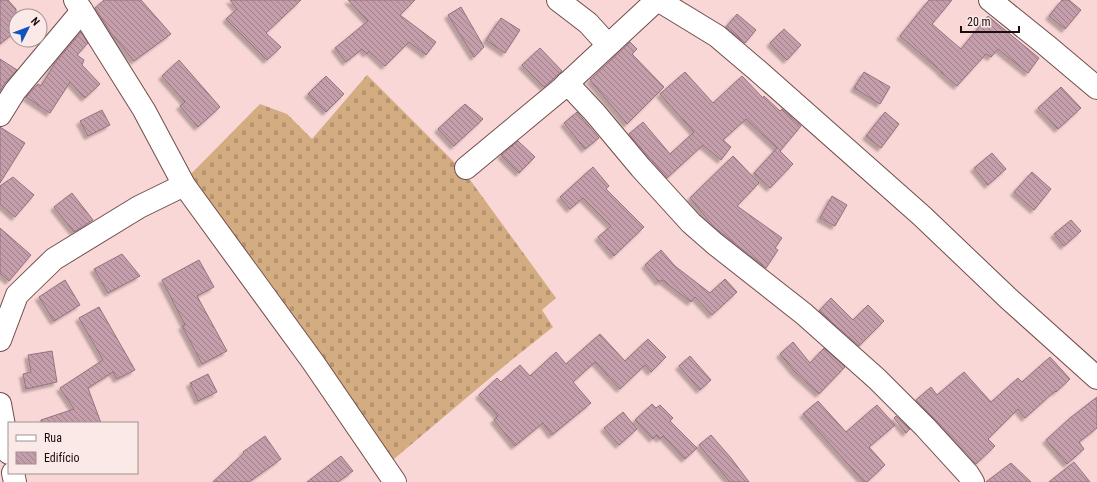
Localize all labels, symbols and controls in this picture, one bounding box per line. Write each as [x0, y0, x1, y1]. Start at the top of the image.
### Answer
north arrow [8, 8, 48, 48]
scale bar [961, 8, 1019, 34]
text: N [28, 15, 42, 29]
text: 20 m [967, 15, 991, 29]
legend [8, 422, 138, 474]
text: Rua [44, 431, 62, 445]
text: Edifício [44, 451, 80, 465]

